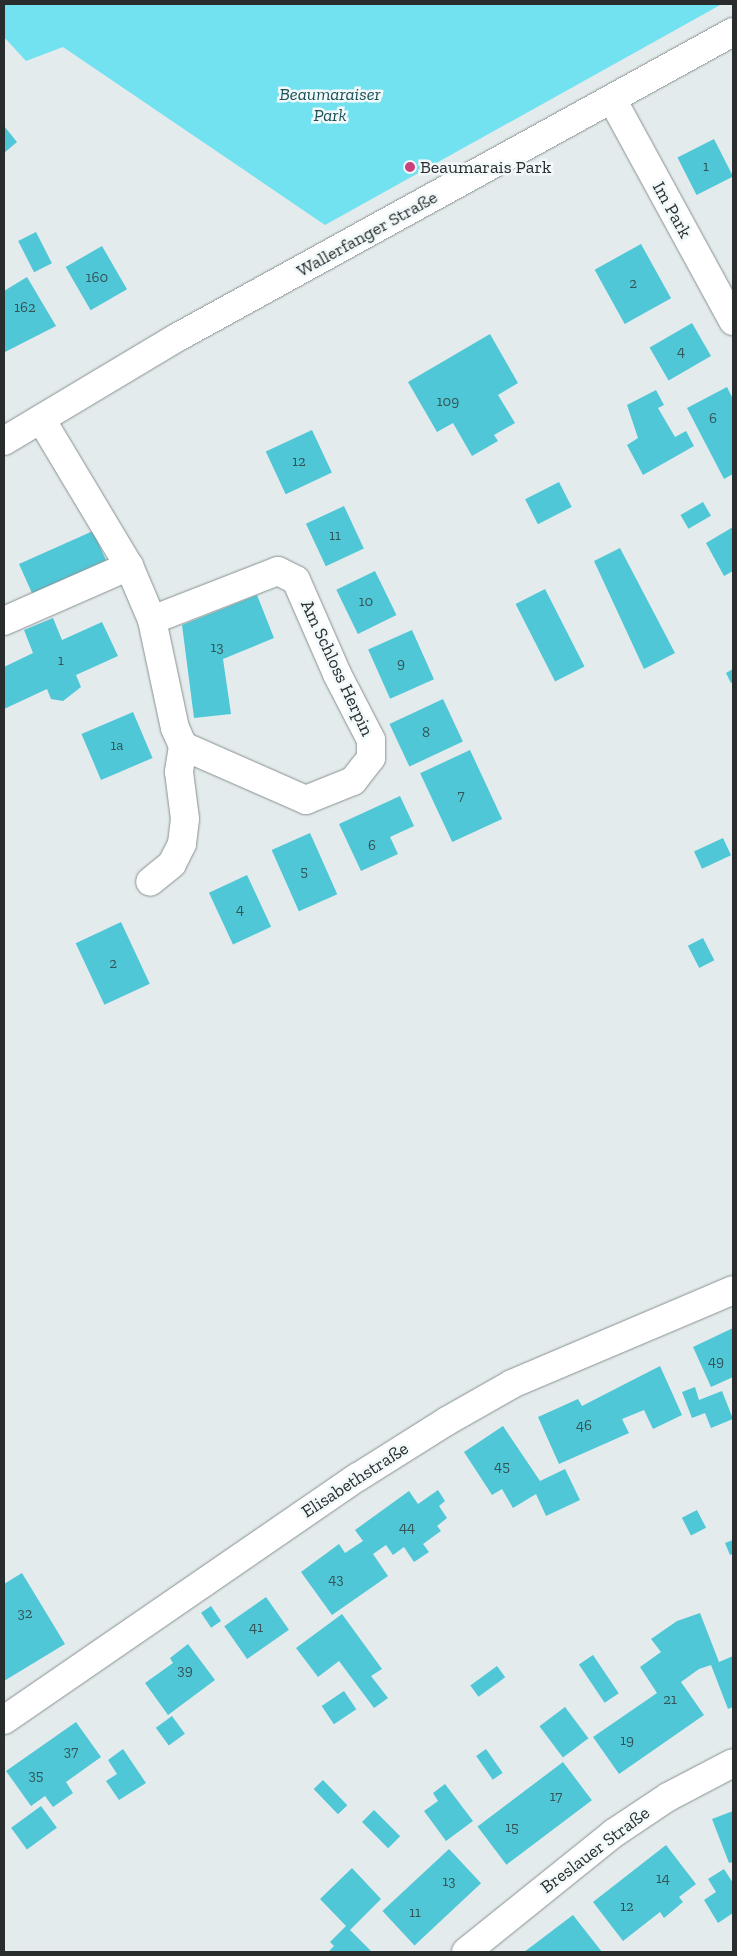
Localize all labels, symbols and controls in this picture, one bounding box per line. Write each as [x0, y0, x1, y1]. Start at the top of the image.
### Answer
park label: Beaumaraiser Park [279, 84, 381, 126]
place label: Beaumarais Park [420, 156, 551, 178]
house number: 1 [703, 158, 709, 176]
marker: Beaumarais Park [404, 161, 416, 173]
street label: Im Park [648, 178, 696, 242]
street label: Wallerfanger Straße [293, 186, 441, 282]
house number: 160 [86, 269, 108, 287]
house number: 2 [629, 275, 637, 293]
house number: 162 [14, 299, 36, 317]
house number: 4 [677, 343, 685, 361]
house number: 109 [437, 393, 459, 411]
house number: 6 [709, 410, 717, 428]
house number: 12 [292, 453, 306, 471]
house number: 11 [329, 527, 341, 545]
house number: 10 [359, 593, 373, 611]
street label: Am Schloss Herpin [296, 597, 378, 739]
house number: 13 [210, 639, 224, 657]
house number: 1 [58, 652, 64, 670]
house number: 9 [397, 655, 405, 673]
house number: 8 [422, 724, 430, 742]
house number: 1a [110, 737, 124, 755]
house number: 7 [457, 787, 465, 805]
house number: 6 [368, 837, 376, 855]
house number: 5 [300, 863, 308, 881]
house number: 4 [236, 901, 244, 919]
house number: 2 [109, 955, 117, 973]
house number: 49 [708, 1353, 724, 1371]
house number: 46 [576, 1417, 592, 1435]
street label: Elisabethstraße [298, 1437, 412, 1523]
house number: 45 [494, 1458, 510, 1476]
house number: 44 [399, 1519, 415, 1537]
house number: 43 [328, 1571, 344, 1589]
house number: 32 [17, 1605, 33, 1623]
house number: 41 [249, 1619, 263, 1637]
house number: 39 [177, 1662, 193, 1680]
house number: 21 [663, 1691, 677, 1709]
house number: 19 [620, 1732, 634, 1750]
house number: 37 [64, 1743, 78, 1761]
house number: 35 [28, 1767, 44, 1785]
house number: 17 [550, 1788, 562, 1806]
street label: Breslauer Straße [536, 1802, 654, 1898]
house number: 15 [505, 1819, 519, 1837]
house number: 14 [656, 1870, 670, 1888]
house number: 13 [442, 1873, 456, 1891]
house number: 12 [620, 1898, 634, 1916]
house number: 11 [409, 1904, 421, 1922]

